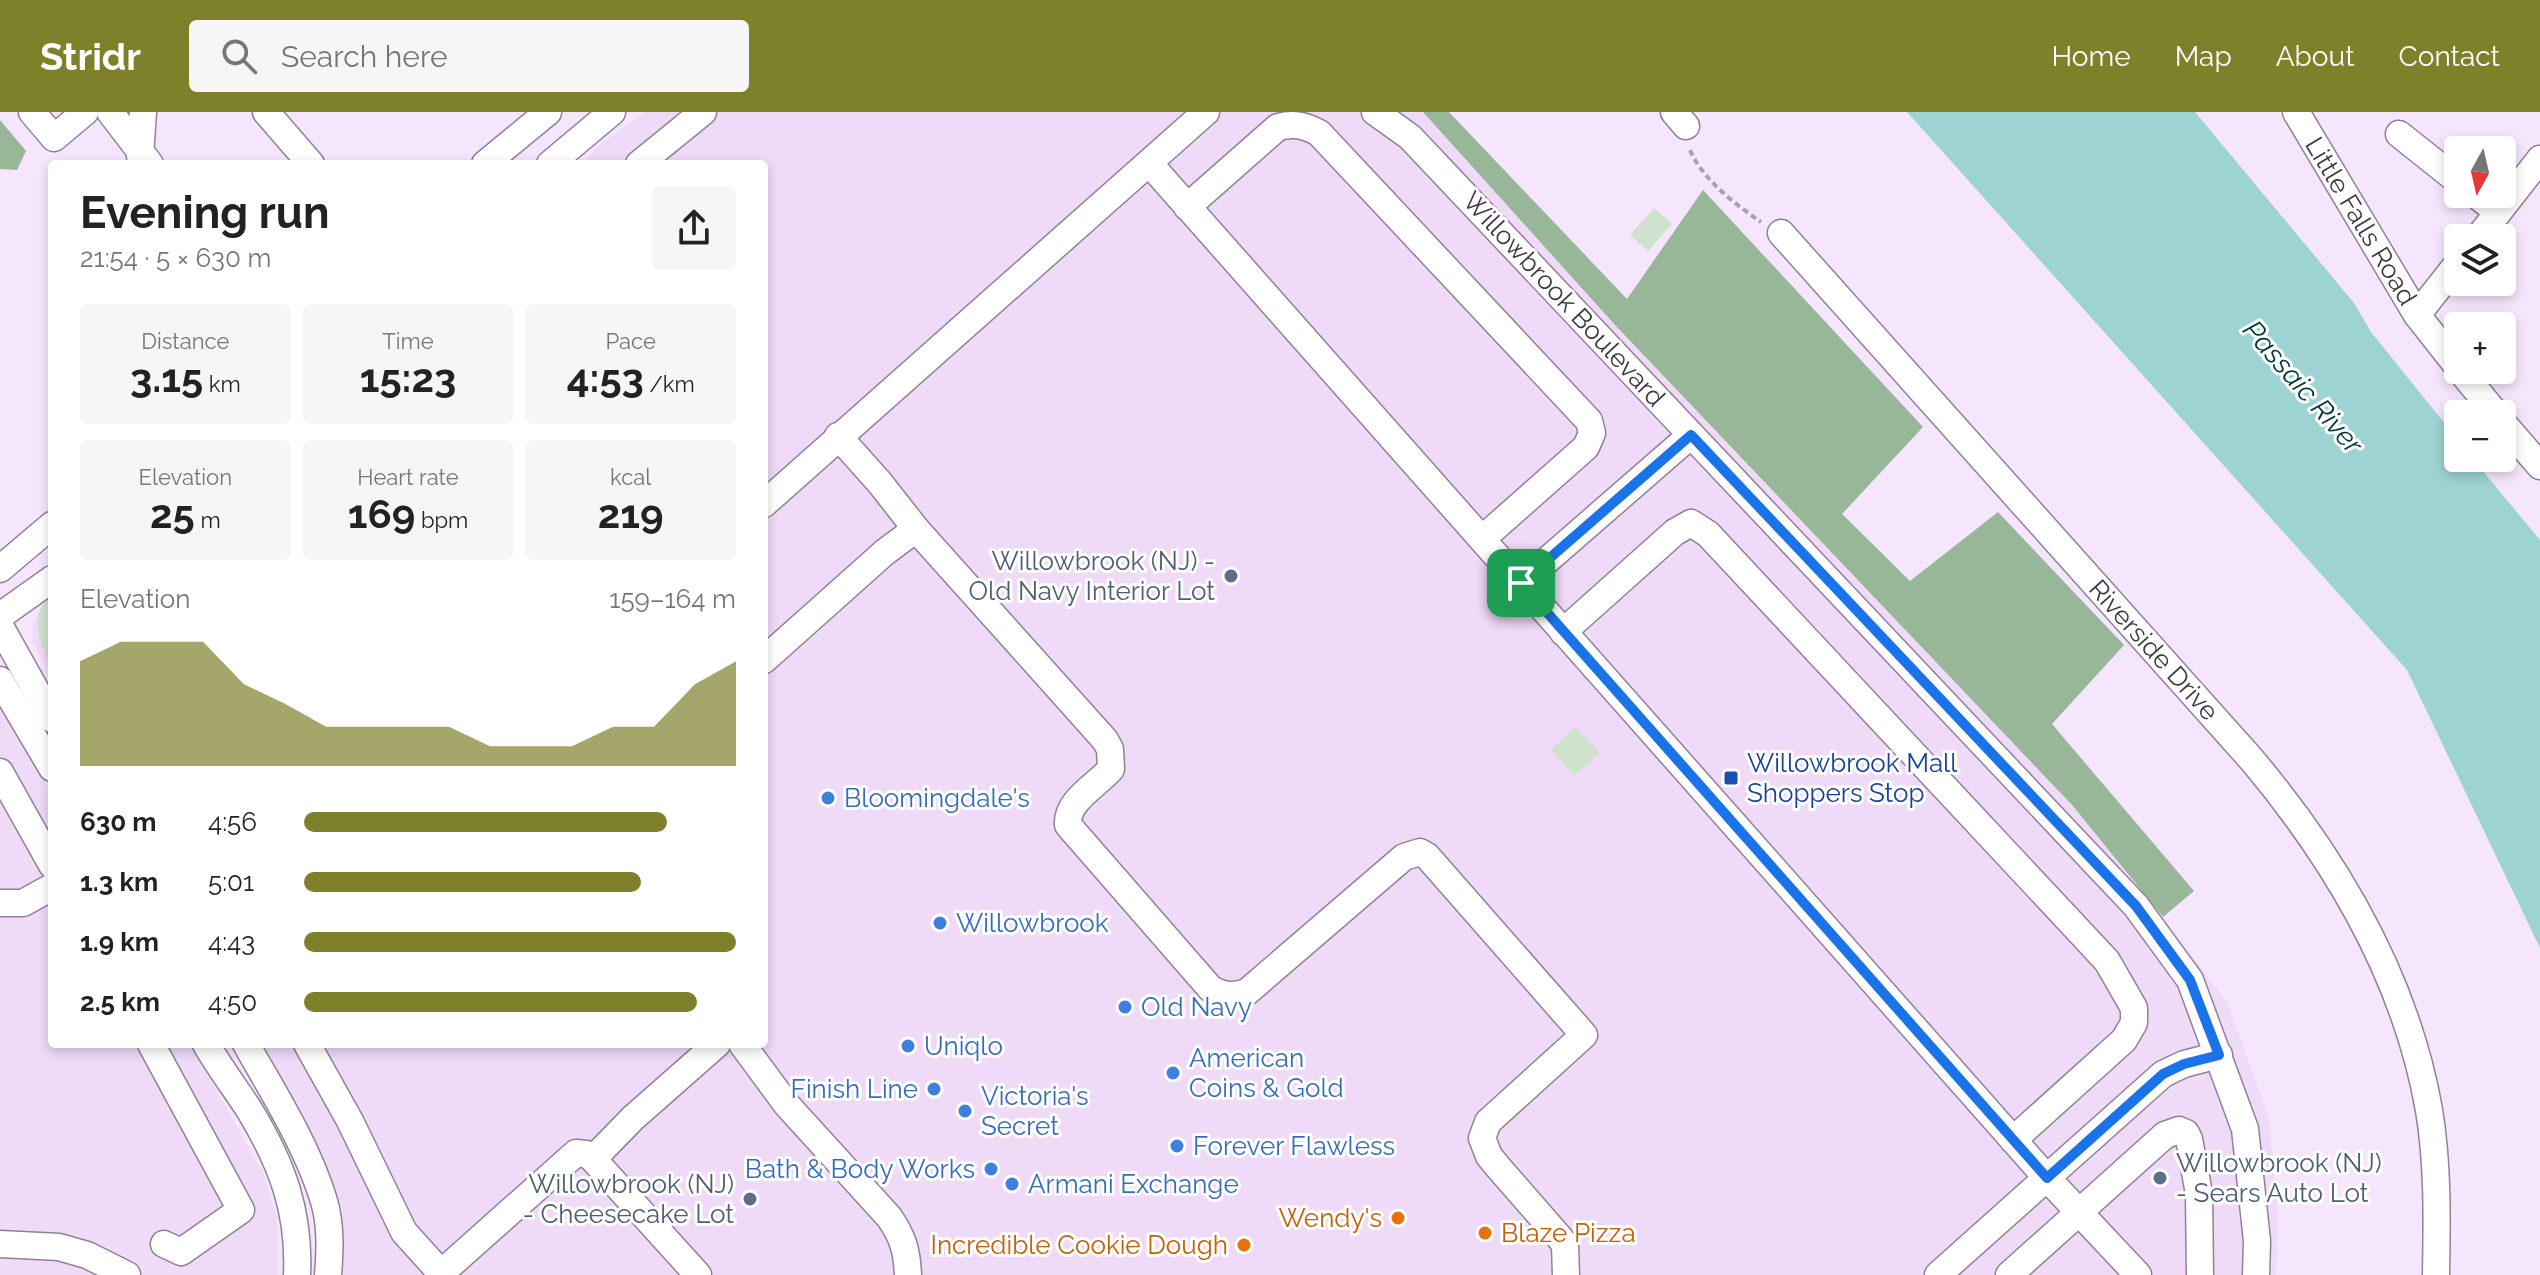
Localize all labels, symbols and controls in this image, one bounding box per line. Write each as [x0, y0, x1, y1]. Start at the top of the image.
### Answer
search box [189, 20, 749, 92]
text: Stridr [40, 34, 141, 79]
icon: search [217, 34, 261, 78]
text: Search here [281, 39, 448, 74]
text: Home [2051, 40, 2131, 73]
text: Map [2175, 40, 2232, 73]
text: About [2276, 40, 2355, 73]
text: Contact [2399, 40, 2500, 73]
street label: Little Falls Road [2299, 132, 2423, 310]
north arrow [2444, 136, 2516, 208]
map controls [2444, 136, 2516, 472]
button: share [652, 186, 736, 270]
street label: Willowbrook Boulevard [1457, 186, 1671, 412]
text: Evening run [80, 187, 329, 238]
button: layers [2444, 224, 2516, 296]
text: 21:54 · 5 × 630 m [80, 243, 271, 273]
button: + [2444, 312, 2516, 384]
water label: Passaic River [2236, 314, 2371, 461]
text: Distance [141, 328, 229, 354]
text: Time [382, 328, 434, 354]
text: Pace [605, 328, 656, 354]
text: 3.15 [130, 354, 203, 401]
text: 15:23 [360, 354, 456, 401]
text: 4:53 [567, 354, 644, 401]
text: km [203, 371, 241, 397]
text: /km [644, 371, 695, 397]
button: − [2444, 400, 2516, 472]
text: Elevation [139, 464, 232, 490]
text: Heart rate [357, 464, 459, 490]
text: kcal [610, 464, 651, 490]
text: 25 [150, 490, 195, 537]
text: 169 [348, 490, 415, 537]
text: 219 [598, 490, 664, 537]
text: m [195, 507, 221, 533]
text: bpm [415, 507, 468, 533]
place label: Willowbrook (NJ) - Old Navy Interior Lot [969, 546, 1215, 606]
pin [1487, 549, 1555, 617]
icon: arrive [1499, 561, 1543, 605]
marker: Willowbrook (NJ) - Old Navy Interior Lot [1222, 567, 1240, 585]
street label: Riverside Drive [2083, 574, 2225, 726]
text: Elevation [80, 584, 190, 614]
text: 159–164 m [609, 584, 736, 614]
place label: Willowbrook Mall Shoppers Stop [1747, 748, 1958, 808]
marker: Willowbrook Mall Shoppers Stop [1722, 769, 1740, 787]
place label: Bloomingdale's [844, 783, 1030, 813]
marker: Bloomingdale's [819, 789, 837, 807]
text: 630 m [80, 807, 157, 837]
text: 4:56 [208, 807, 257, 837]
text: 1.3 km [80, 867, 158, 897]
text: 5:01 [208, 867, 254, 897]
place label: Willowbrook [956, 908, 1109, 938]
marker: Willowbrook [931, 914, 949, 932]
text: 1.9 km [80, 927, 159, 957]
text: 4:43 [208, 927, 255, 957]
text: 2.5 km [80, 987, 160, 1017]
text: 4:50 [208, 987, 257, 1017]
place label: Old Navy [1141, 992, 1252, 1022]
marker: Old Navy [1116, 998, 1134, 1016]
place label: Uniqlo [924, 1031, 1003, 1061]
marker: Uniqlo [899, 1037, 917, 1055]
place label: American Coins & Gold [1189, 1043, 1344, 1103]
marker: American Coins & Gold [1164, 1064, 1182, 1082]
place label: Finish Line [791, 1074, 918, 1104]
marker: Finish Line [925, 1080, 943, 1098]
place label: Victoria's Secret [981, 1081, 1089, 1141]
marker: Victoria's Secret [956, 1102, 974, 1120]
place label: Forever Flawless [1193, 1131, 1395, 1161]
marker: Forever Flawless [1168, 1137, 1186, 1155]
place label: Willowbrook (NJ) - Sears Auto Lot [2176, 1148, 2382, 1208]
place label: Bath & Body Works [745, 1154, 975, 1184]
marker: Bath & Body Works [982, 1160, 1000, 1178]
place label: Willowbrook (NJ) - Cheesecake Lot [523, 1169, 734, 1229]
place label: Armani Exchange [1028, 1169, 1239, 1199]
marker: Willowbrook (NJ) - Sears Auto Lot [2151, 1169, 2169, 1187]
marker: Armani Exchange [1003, 1175, 1021, 1193]
marker: Willowbrook (NJ) - Cheesecake Lot [741, 1190, 759, 1208]
place label: Wendy's [1278, 1203, 1382, 1233]
marker: Wendy's [1389, 1209, 1407, 1227]
place label: Blaze Pizza [1501, 1218, 1636, 1248]
marker: Blaze Pizza [1476, 1224, 1494, 1242]
place label: Incredible Cookie Dough [930, 1230, 1228, 1260]
marker: Incredible Cookie Dough [1235, 1236, 1253, 1254]

